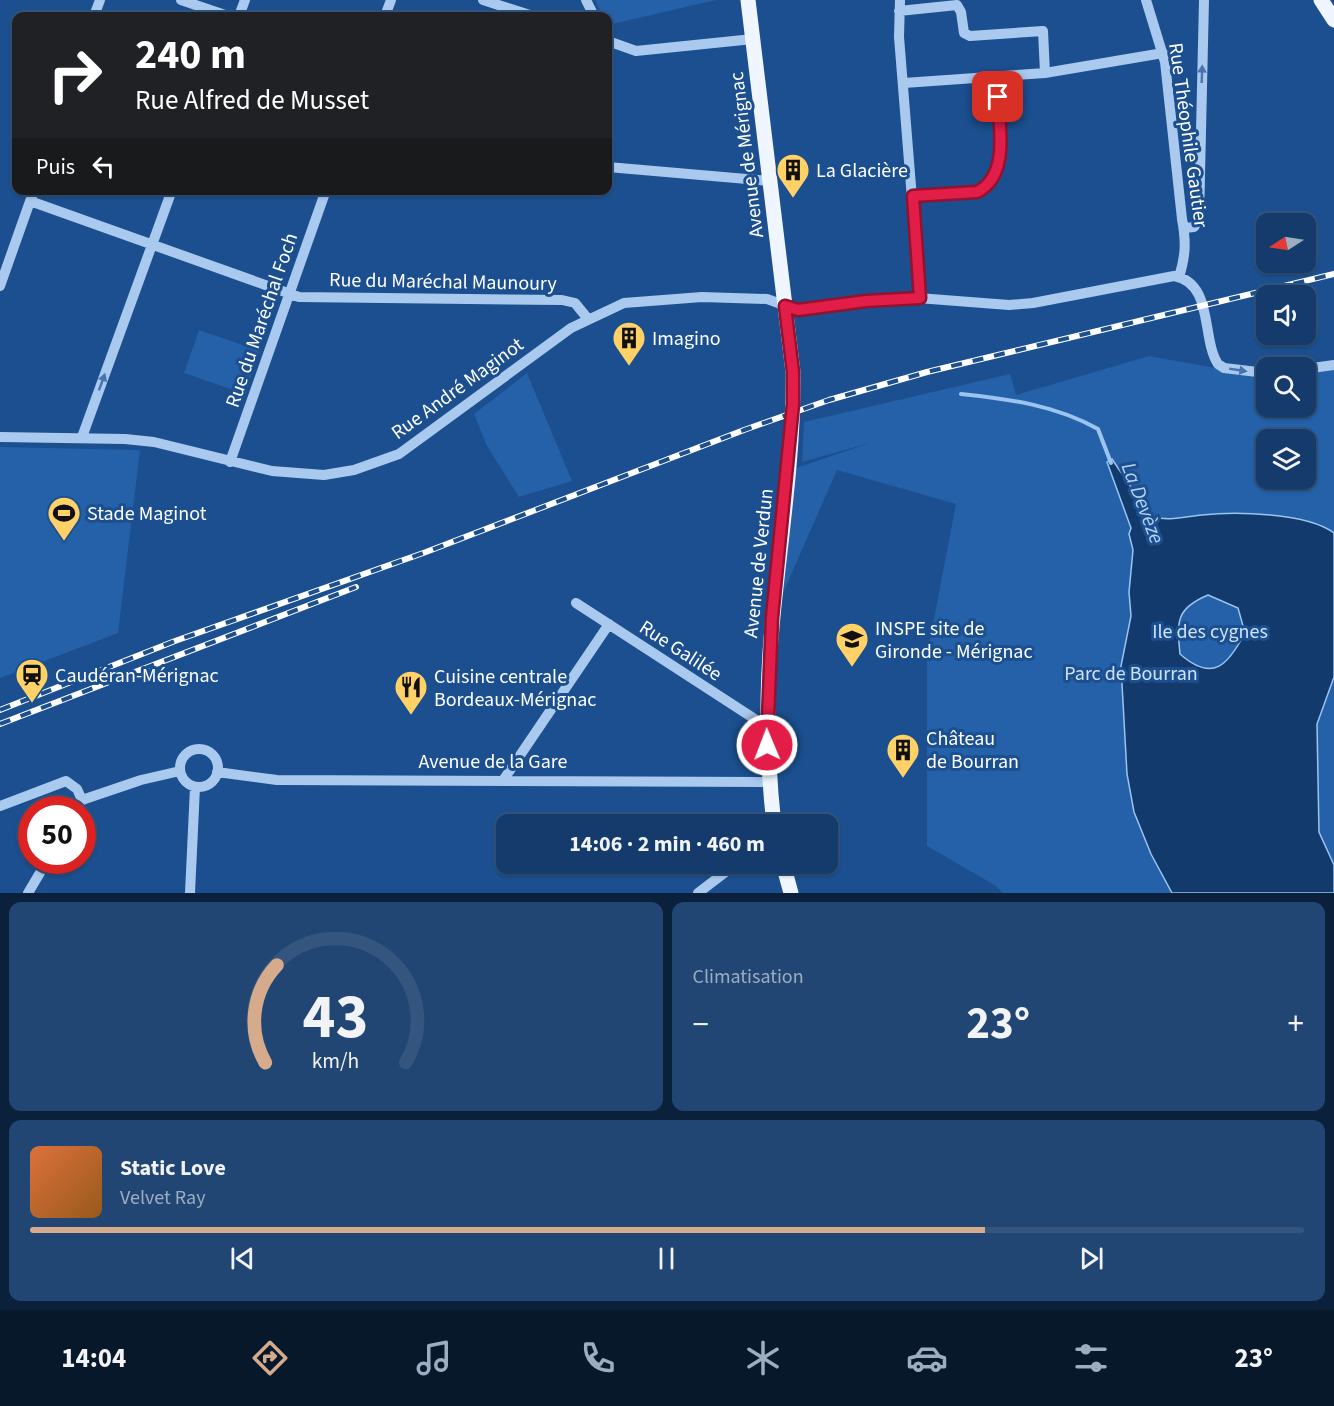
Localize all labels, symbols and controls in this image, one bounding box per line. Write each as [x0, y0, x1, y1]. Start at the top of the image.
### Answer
text: 240 m [135, 25, 246, 85]
icon: right [36, 36, 114, 114]
street label: Rue Théophile Gautier [1161, 41, 1215, 229]
one-way arrow [1197, 64, 1206, 83]
street label: Avenue de Mérignac [723, 70, 771, 240]
pin [972, 71, 1023, 122]
icon: arrive [981, 80, 1014, 113]
text: Rue Alfred de Musset [135, 81, 369, 120]
icon: left [87, 150, 120, 183]
text: Puis [36, 151, 75, 183]
building icon: La Glacière [775, 152, 811, 199]
place label: La Glacière [816, 157, 908, 185]
north arrow [1256, 213, 1316, 273]
map controls [1256, 213, 1316, 489]
street label: Rue du Maréchal Foch [219, 229, 305, 411]
street label: Rue du Maréchal Maunoury [329, 266, 558, 298]
button: sound [1256, 285, 1316, 345]
building icon: Imagino [611, 320, 647, 367]
place label: Imagino [652, 325, 721, 353]
street label: Rue André Maginot [386, 331, 530, 446]
button: search [1256, 357, 1316, 417]
one-way arrow [1229, 366, 1248, 375]
one-way arrow [98, 373, 108, 391]
button: layers [1256, 429, 1316, 489]
water label: La Devèze [1114, 458, 1172, 548]
street label: Avenue de Verdun [737, 487, 781, 639]
sports icon: Stade Maginot [46, 495, 82, 542]
place label: Stade Maginot [87, 500, 207, 528]
street label: Rue Galilée [634, 614, 727, 688]
place label: INSPE site de Gironde - Mérignac [875, 615, 1033, 666]
park label: Ile des cygnes [1152, 618, 1268, 646]
school or university icon: INSPE site de Gironde - Mérignac [834, 621, 870, 668]
station icon: Caudéran-Mérignac [14, 657, 50, 704]
park label: Parc de Bourran [1064, 660, 1198, 688]
place label: Caudéran-Mérignac [55, 662, 219, 690]
place label: Cuisine centrale Bordeaux-Mérignac [434, 663, 596, 714]
restaurant icon: Cuisine centrale Bordeaux-Mérignac [393, 669, 429, 716]
position arrow [735, 713, 799, 777]
place label: Château de Bourran [926, 725, 1019, 776]
building icon: Château de Bourran [885, 732, 921, 779]
street label: Avenue de la Gare [419, 748, 568, 776]
speed limit sign: 50 [18, 796, 96, 874]
text: 14:06 · 2 min · 460 m [569, 828, 765, 860]
text: Climatisation [693, 963, 804, 991]
text: 43 [303, 973, 369, 1062]
text: 23° [966, 992, 1030, 1056]
text: − [693, 1001, 709, 1048]
text: + [1288, 1001, 1304, 1048]
text: km/h [312, 1047, 360, 1078]
text: Static Love [120, 1152, 226, 1184]
text: Velvet Ray [120, 1184, 206, 1212]
icon: previous [226, 1242, 259, 1275]
icon: pause [650, 1242, 683, 1275]
icon: next [1075, 1242, 1108, 1275]
icon: directions [249, 1337, 291, 1379]
icon: music [413, 1337, 455, 1379]
icon: phone [577, 1337, 619, 1379]
icon: climate [742, 1337, 784, 1379]
icon: car [906, 1337, 948, 1379]
icon: filters [1070, 1337, 1112, 1379]
text: 14:04 [61, 1339, 126, 1378]
text: 23° [1234, 1339, 1273, 1378]

